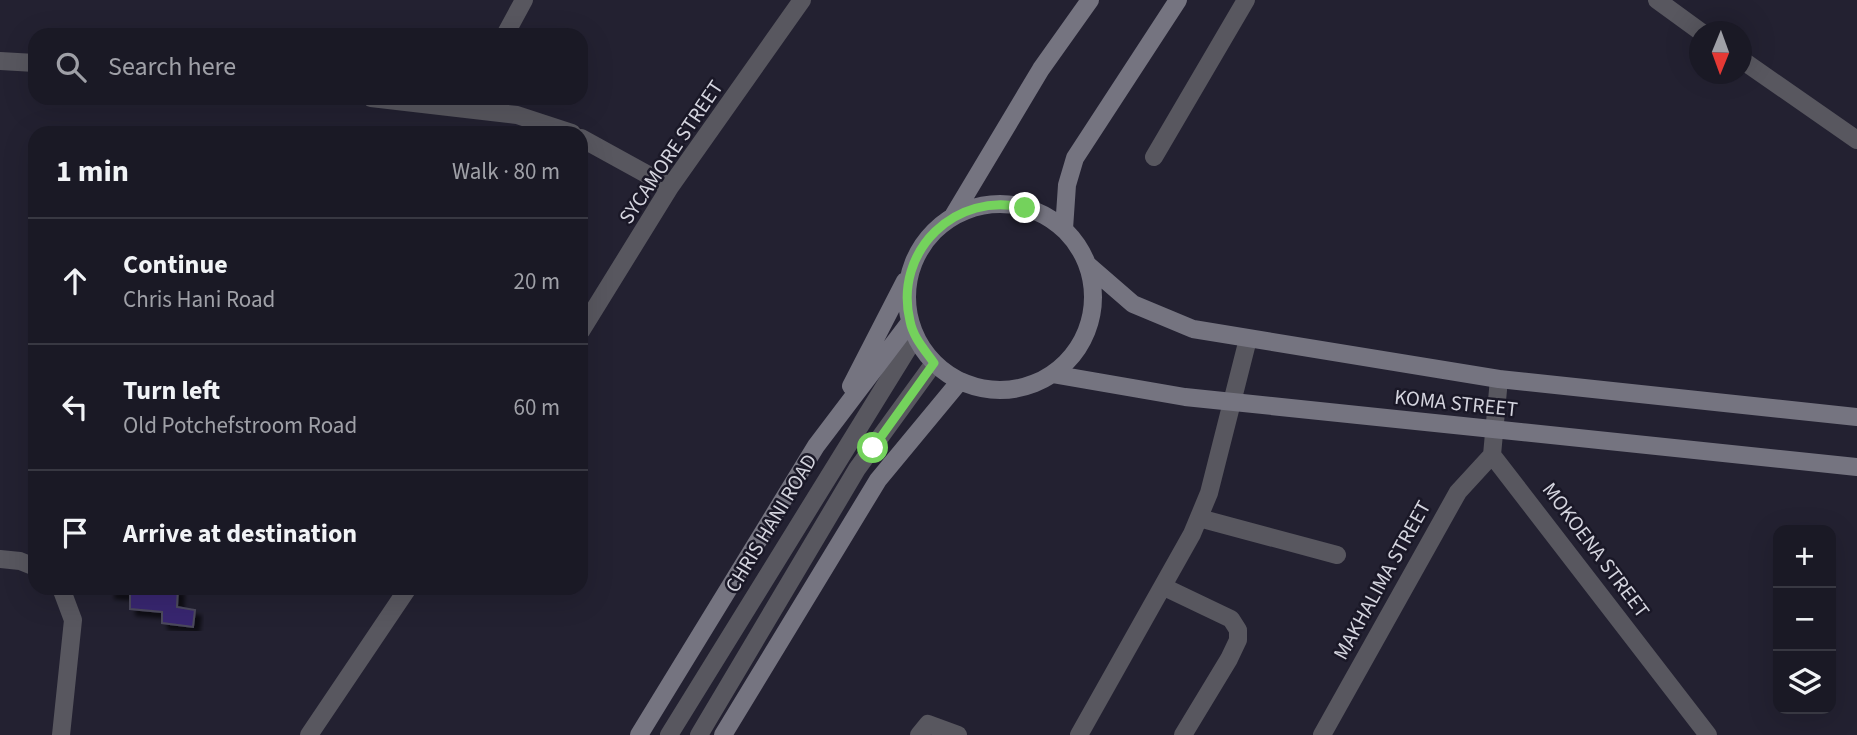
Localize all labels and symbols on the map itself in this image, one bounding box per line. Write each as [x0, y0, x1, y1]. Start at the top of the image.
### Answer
north arrow [1689, 21, 1752, 84]
street label: SYCAMORE STREET [612, 74, 730, 230]
route end [1009, 192, 1040, 223]
street label: KOMA STREET [1393, 382, 1519, 424]
route start [857, 432, 888, 463]
street label: CHRIS HANI ROAD [718, 448, 824, 598]
street label: MOKOENA STREET [1535, 476, 1657, 624]
street label: MAKHALIMA STREET [1326, 495, 1438, 665]

